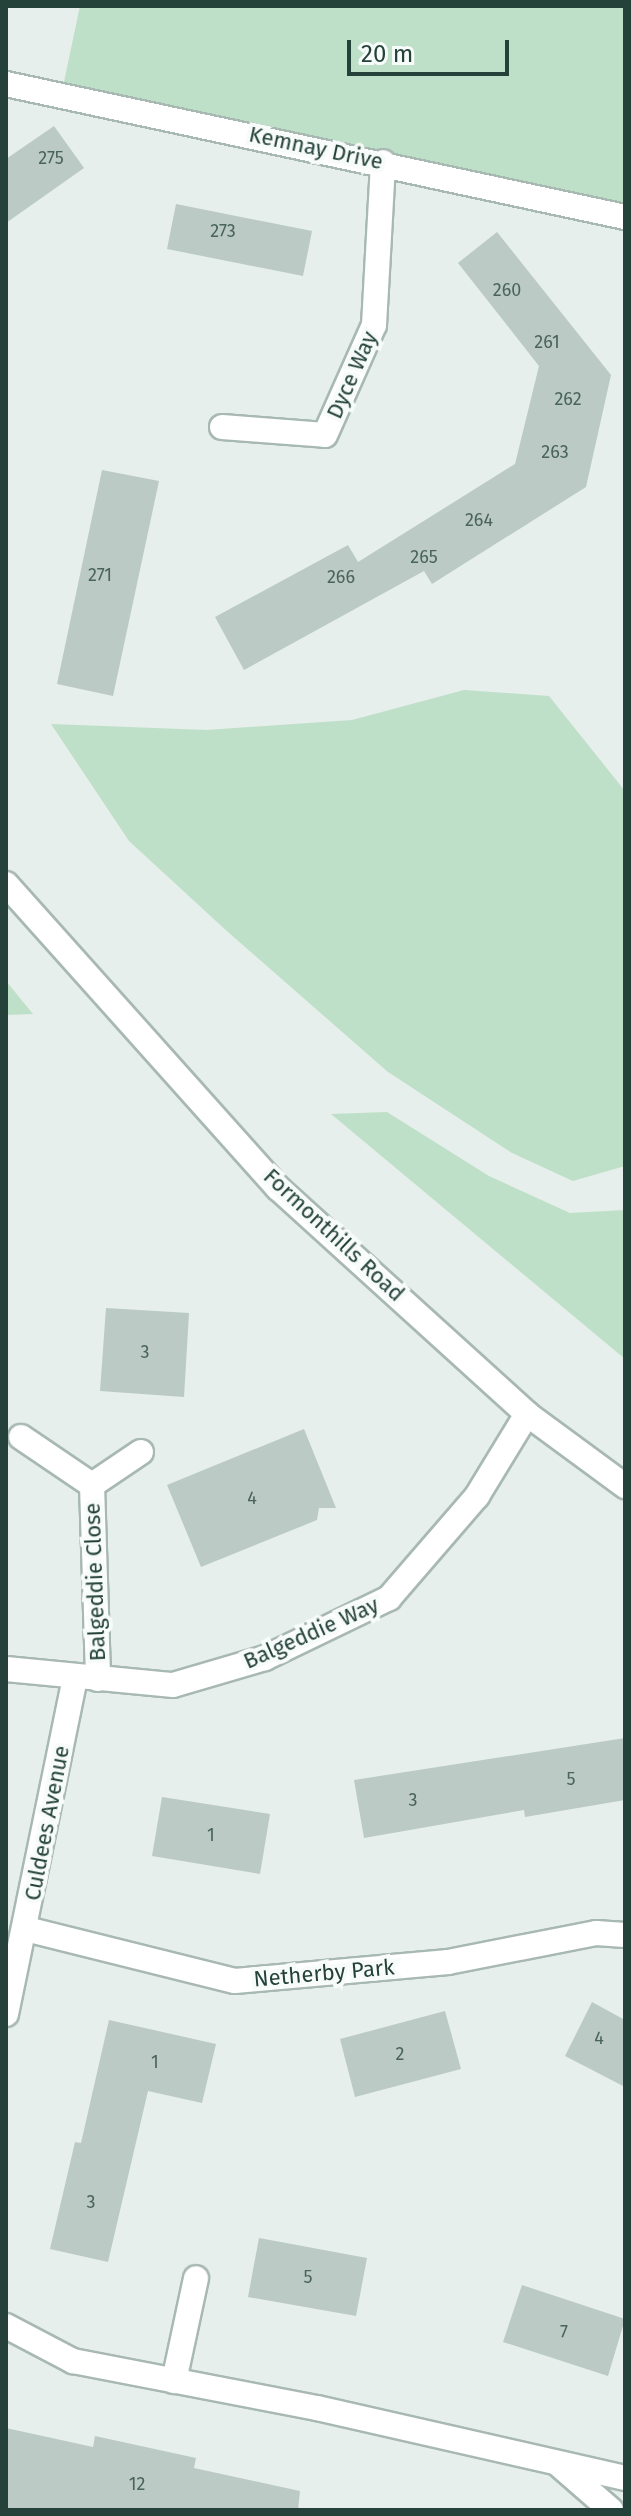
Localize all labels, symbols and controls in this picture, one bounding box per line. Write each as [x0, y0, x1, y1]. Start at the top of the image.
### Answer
scale bar [351, 24, 513, 74]
text: 20 m [361, 40, 413, 68]
street label: Kemnay Drive [247, 121, 385, 175]
house number: 275 [38, 147, 64, 169]
house number: 273 [210, 220, 236, 242]
house number: 260 [493, 279, 521, 301]
street label: Dyce Way [321, 327, 383, 423]
house number: 261 [534, 331, 560, 353]
house number: 262 [554, 388, 582, 410]
house number: 263 [541, 441, 569, 463]
house number: 264 [465, 509, 493, 531]
house number: 265 [410, 546, 438, 568]
house number: 271 [88, 564, 112, 586]
house number: 266 [327, 566, 355, 588]
street label: Formonthills Road [258, 1163, 410, 1307]
house number: 3 [141, 1341, 149, 1363]
house number: 4 [247, 1487, 257, 1509]
street label: Balgeddie Close [79, 1502, 111, 1662]
street label: Balgeddie Way [239, 1591, 383, 1675]
street label: Culdees Avenue [19, 1743, 75, 1903]
house number: 5 [566, 1768, 576, 1790]
house number: 3 [409, 1789, 417, 1811]
house number: 1 [207, 1824, 215, 1846]
street label: Netherby Park [252, 1954, 396, 1992]
house number: 4 [594, 2027, 604, 2049]
house number: 2 [396, 2043, 404, 2065]
house number: 1 [151, 2051, 159, 2073]
house number: 3 [87, 2191, 95, 2213]
house number: 5 [303, 2266, 313, 2288]
house number: 7 [560, 2321, 568, 2343]
house number: 12 [129, 2473, 145, 2495]

